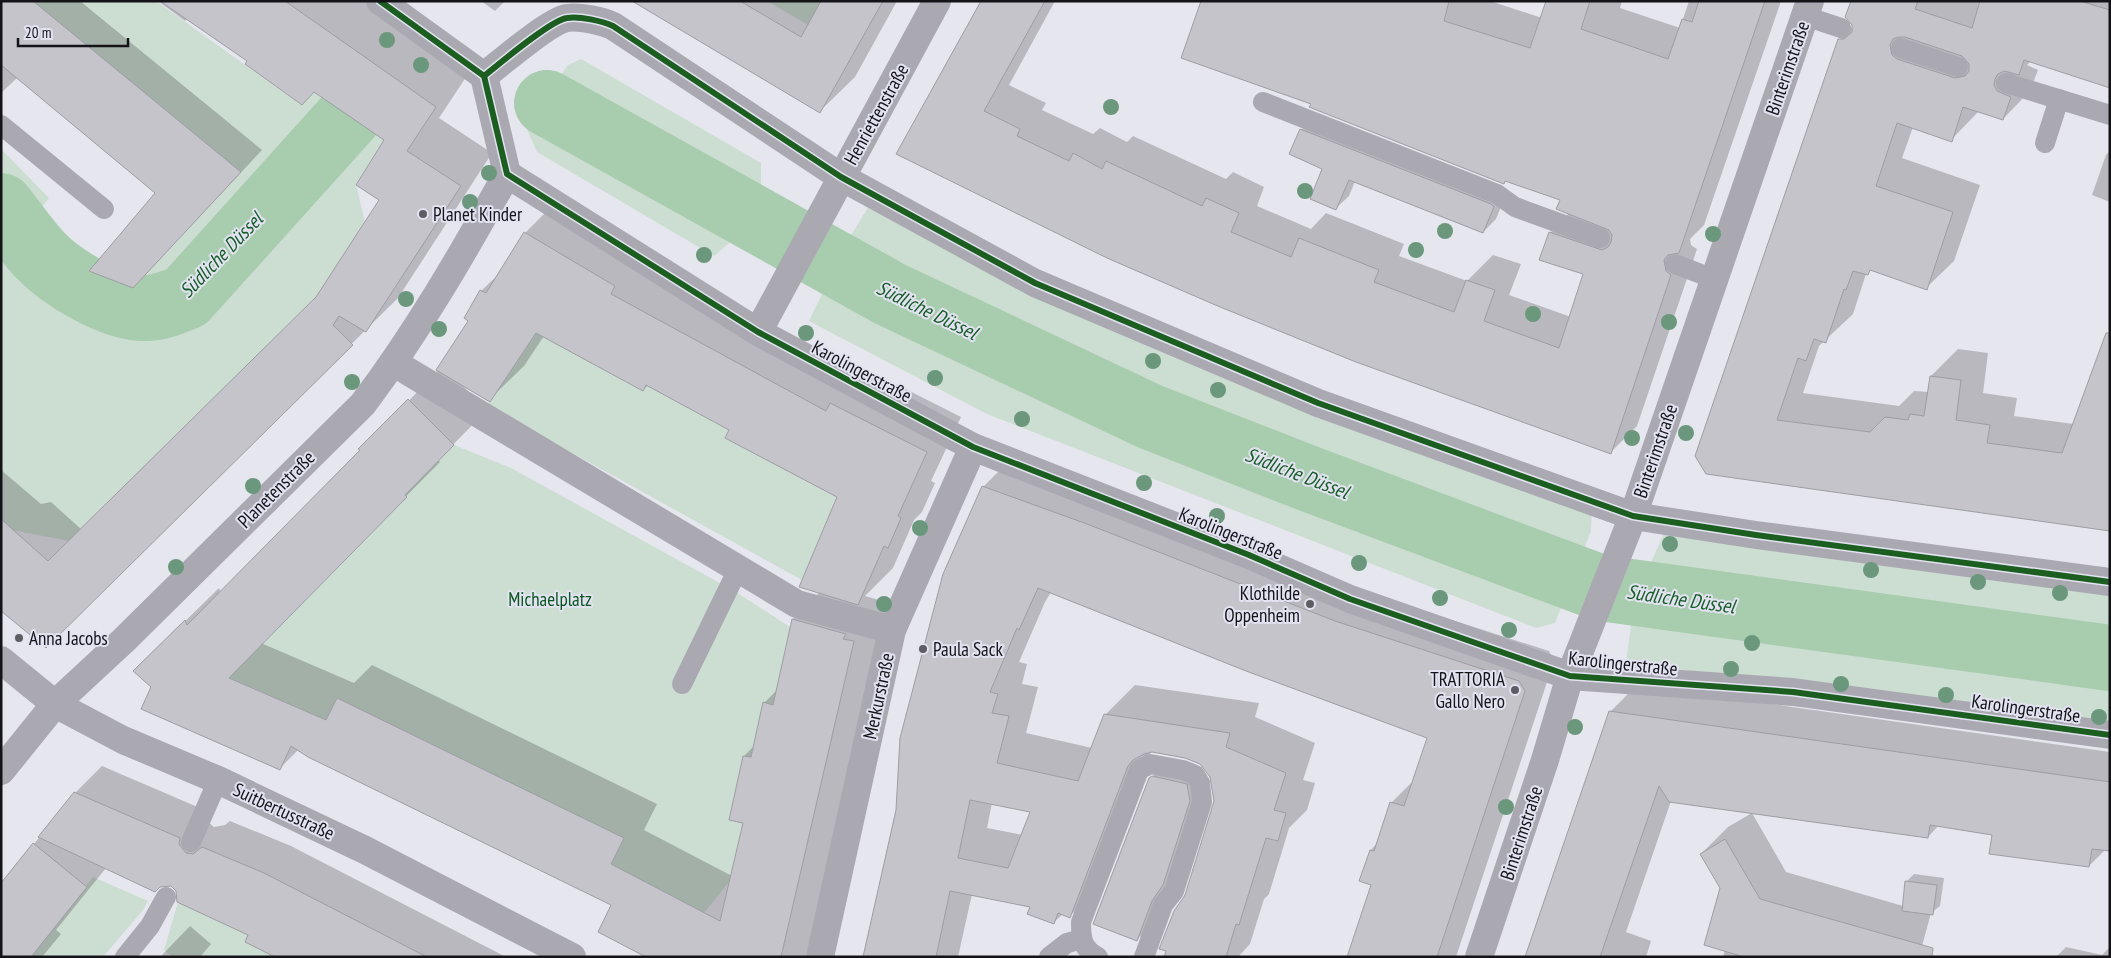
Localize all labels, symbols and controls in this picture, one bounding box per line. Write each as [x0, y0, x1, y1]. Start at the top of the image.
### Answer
scale bar [18, 15, 128, 47]
street label: Binterimstraße [1760, 18, 1814, 118]
text: 20 m [25, 23, 51, 42]
street label: Henriettenstraße [838, 59, 914, 169]
place label: Planet Kinder [433, 202, 523, 226]
water label: Südliche Düssel [174, 205, 270, 303]
marker: Planet Kinder [417, 208, 429, 220]
water label: Südliche Düssel [872, 274, 984, 347]
street label: Karolingerstraße [808, 335, 916, 407]
street label: Binterimstraße [1628, 401, 1682, 501]
water label: Südliche Düssel [1241, 441, 1355, 505]
street label: Planetenstraße [232, 445, 320, 533]
street label: Karolingerstraße [1176, 501, 1286, 565]
water label: Südliche Düssel [1625, 579, 1739, 620]
place label: Klothilde Oppenheim [1224, 581, 1300, 627]
park label: Michaelplatz [508, 587, 592, 611]
marker: Klothilde Oppenheim [1304, 598, 1316, 610]
place label: Anna Jacobs [29, 626, 108, 650]
marker: Anna Jacobs [13, 632, 25, 644]
place label: Paula Sack [933, 637, 1003, 661]
marker: Paula Sack [917, 643, 929, 655]
street label: Karolingerstraße [1567, 645, 1679, 681]
street label: Merkurstraße [857, 651, 899, 741]
place label: TRATTORIA Gallo Nero [1430, 667, 1505, 713]
marker: TRATTORIA Gallo Nero [1509, 684, 1521, 696]
street label: Karolingerstraße [1970, 688, 2082, 728]
street label: Suitbertusstraße [230, 777, 339, 845]
street label: Binterimstraße [1495, 783, 1548, 883]

